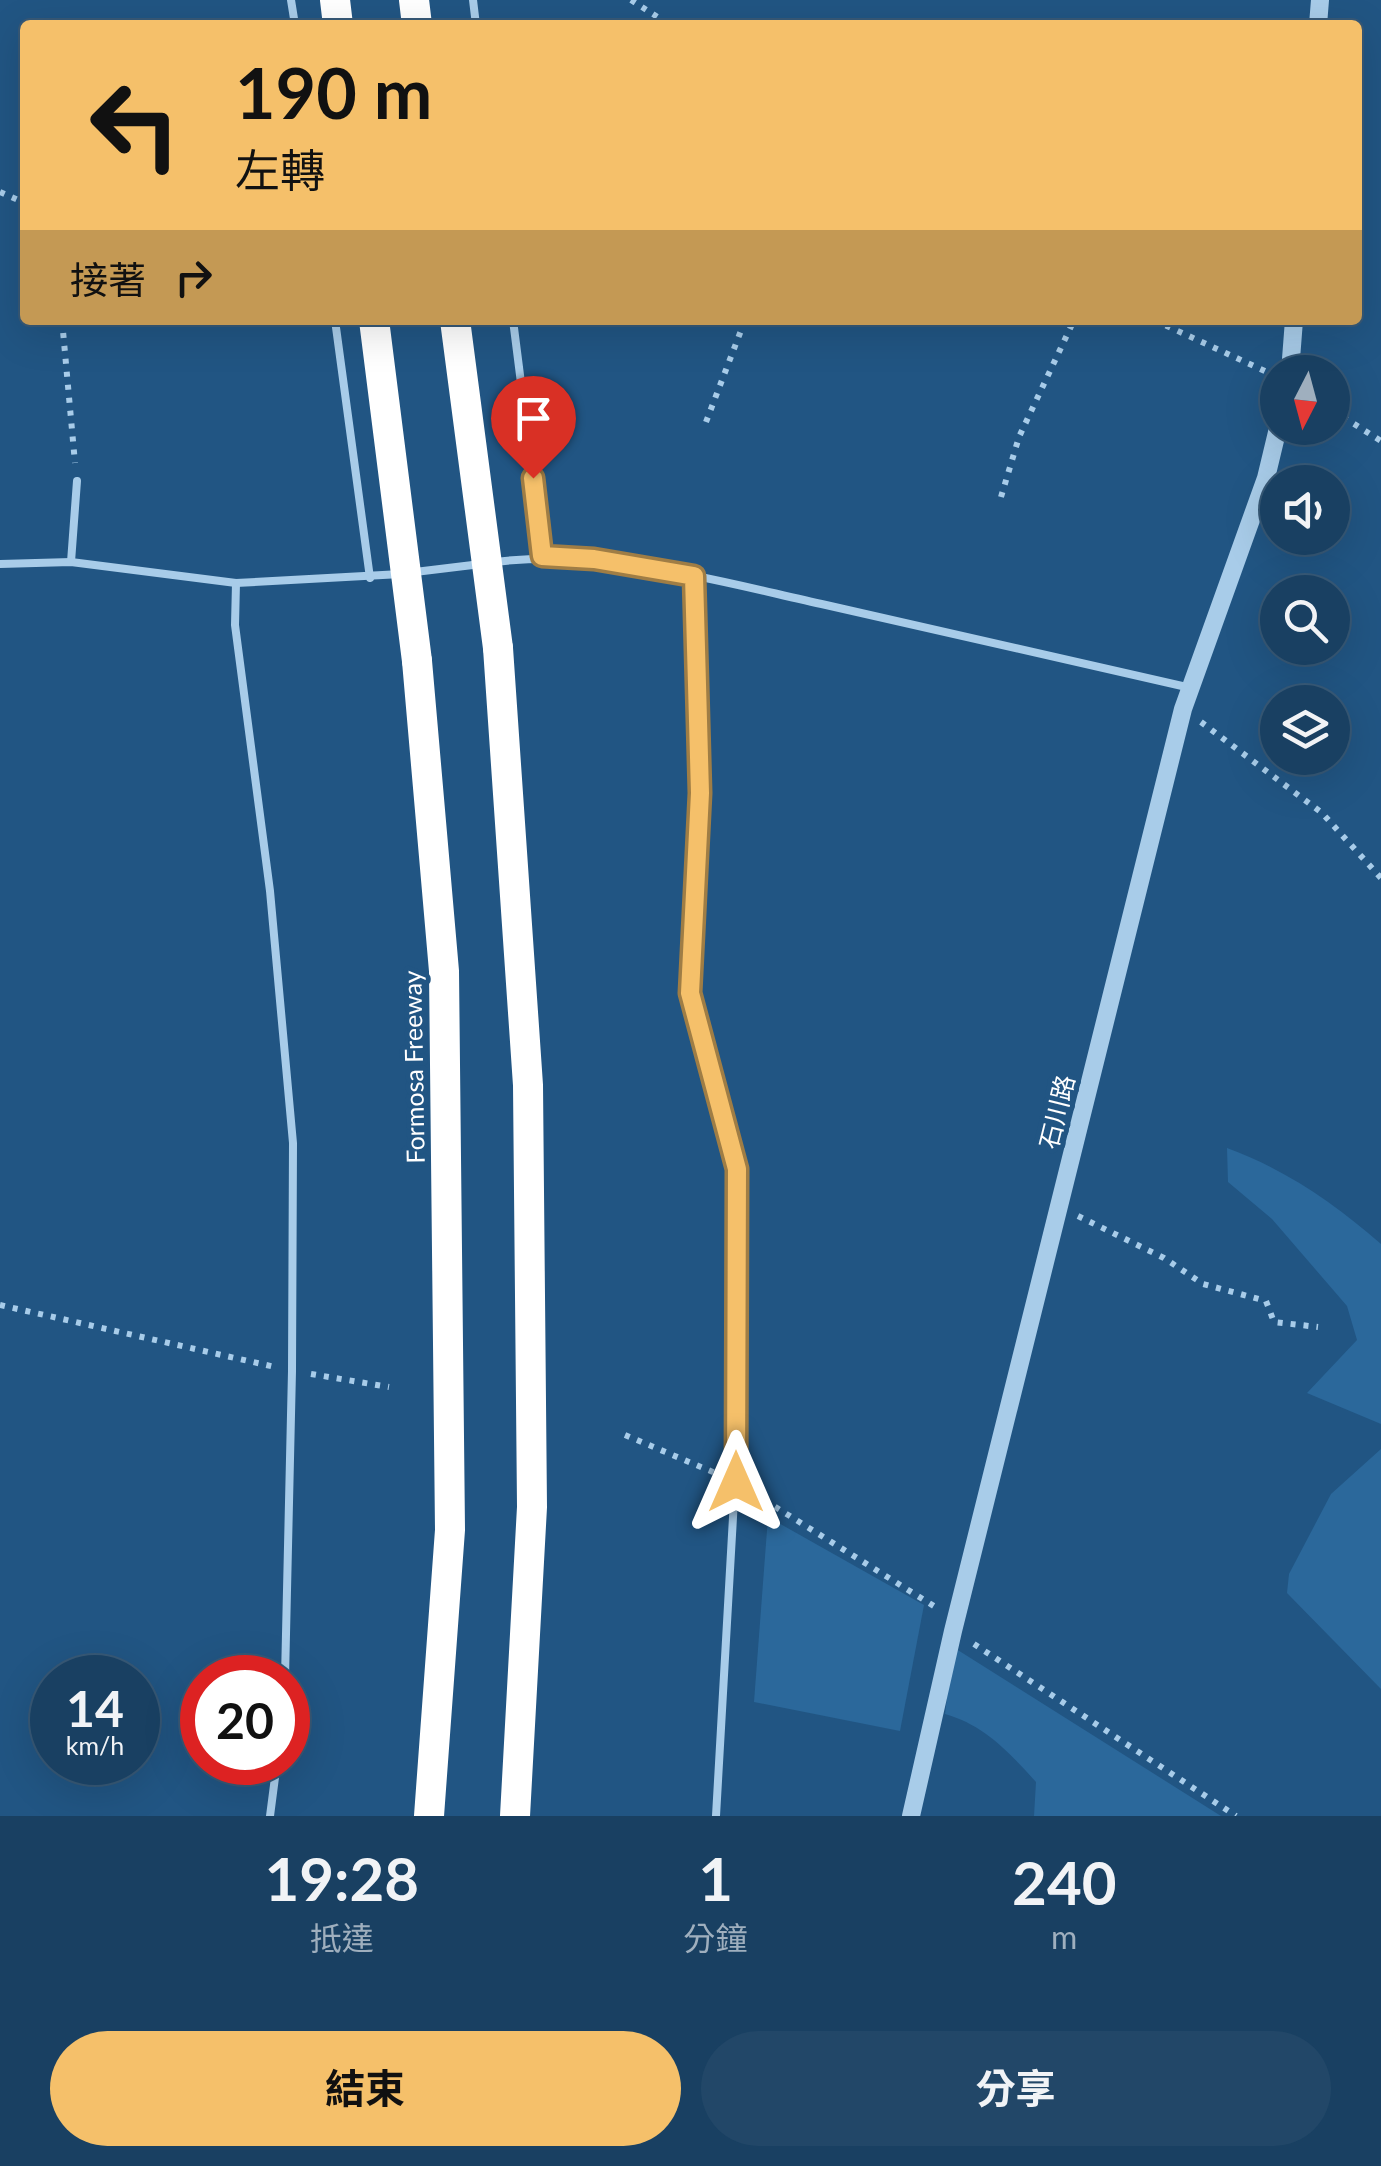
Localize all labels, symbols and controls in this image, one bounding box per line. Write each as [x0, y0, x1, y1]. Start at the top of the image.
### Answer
text: 190 m [235, 50, 432, 134]
icon: left [70, 60, 200, 190]
text: 左轉 [235, 143, 325, 197]
icon: right [166, 250, 221, 305]
text: 接著 [70, 256, 146, 302]
north arrow [1260, 355, 1350, 445]
map controls [1260, 355, 1350, 775]
pin [491, 376, 576, 479]
icon: arrive [506, 391, 561, 446]
button: sound [1260, 465, 1350, 555]
button: search [1260, 575, 1350, 665]
button: layers [1260, 685, 1350, 775]
street label: Formosa Freeway [396, 970, 430, 1164]
street label: 石川路 [1032, 1072, 1080, 1152]
position arrow [684, 1430, 788, 1534]
speed limit sign: 20 [180, 1655, 310, 1785]
text: 14 [66, 1678, 124, 1738]
text: km/h [66, 1730, 124, 1760]
text: 19:28 [264, 1842, 419, 1914]
text: 1 [698, 1842, 733, 1914]
text: 240 [1012, 1846, 1116, 1918]
text: m [1051, 1917, 1077, 1956]
text: 抵達 [310, 1918, 374, 1957]
text: 分鐘 [684, 1918, 748, 1957]
button: 結束 [50, 2031, 681, 2146]
button: 分享 [701, 2031, 1331, 2146]

